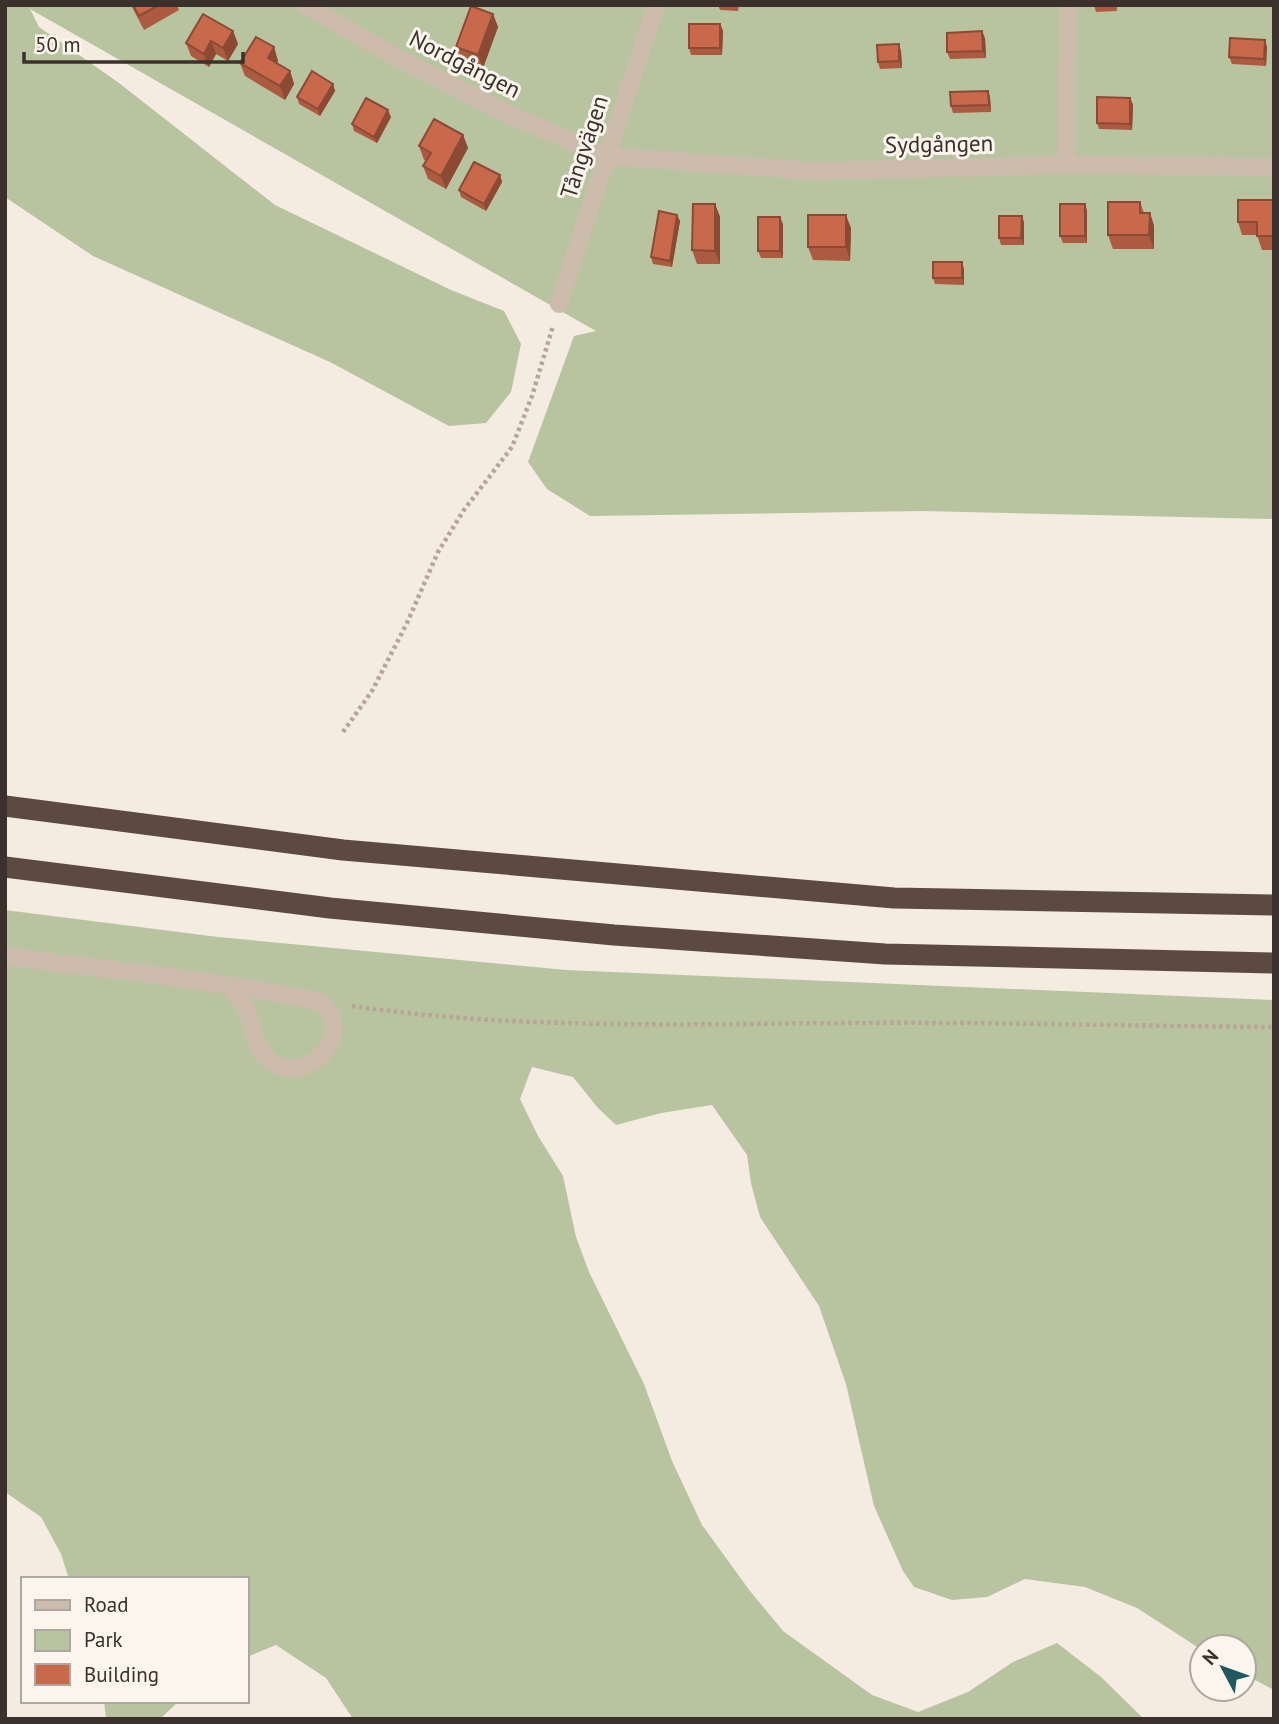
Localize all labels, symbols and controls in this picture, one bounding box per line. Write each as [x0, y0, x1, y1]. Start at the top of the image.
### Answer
scale bar [24, 21, 243, 65]
street label: Nordgången [405, 23, 526, 104]
text: 50 m [35, 31, 81, 58]
street label: Tångvägen [553, 92, 614, 202]
street label: Sydgången [885, 128, 993, 159]
legend [21, 1577, 248, 1703]
text: Road [84, 1591, 128, 1618]
text: Park [84, 1626, 123, 1653]
north arrow [1188, 1633, 1258, 1703]
text: N [1197, 1644, 1223, 1669]
text: Building [84, 1661, 159, 1688]

